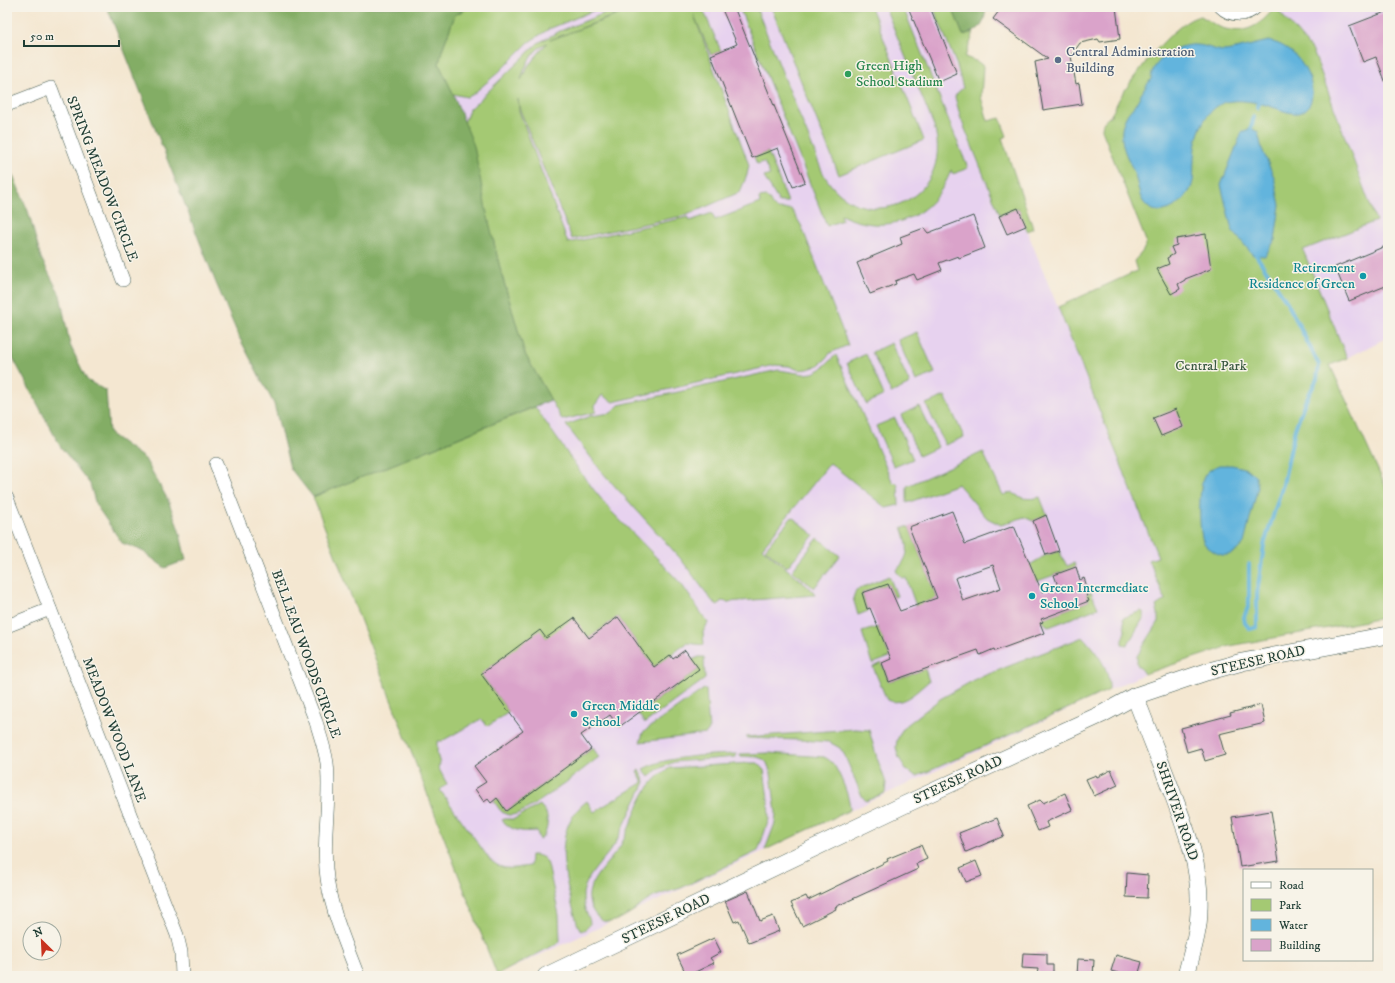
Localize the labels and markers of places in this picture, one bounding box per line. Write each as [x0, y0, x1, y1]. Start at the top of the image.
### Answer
place label: Central Administration Building [1066, 43, 1195, 77]
marker: Central Administration Building [1053, 55, 1063, 65]
place label: Green High School Stadium [856, 57, 944, 91]
marker: Green High School Stadium [843, 69, 853, 79]
place label: Retirement Residence of Green [1249, 259, 1356, 293]
marker: Retirement Residence of Green [1358, 271, 1368, 281]
place label: Green Intermediate School [1040, 579, 1149, 613]
marker: Green Intermediate School [1027, 591, 1037, 601]
place label: Green Middle School [582, 697, 659, 731]
marker: Green Middle School [569, 709, 579, 719]

